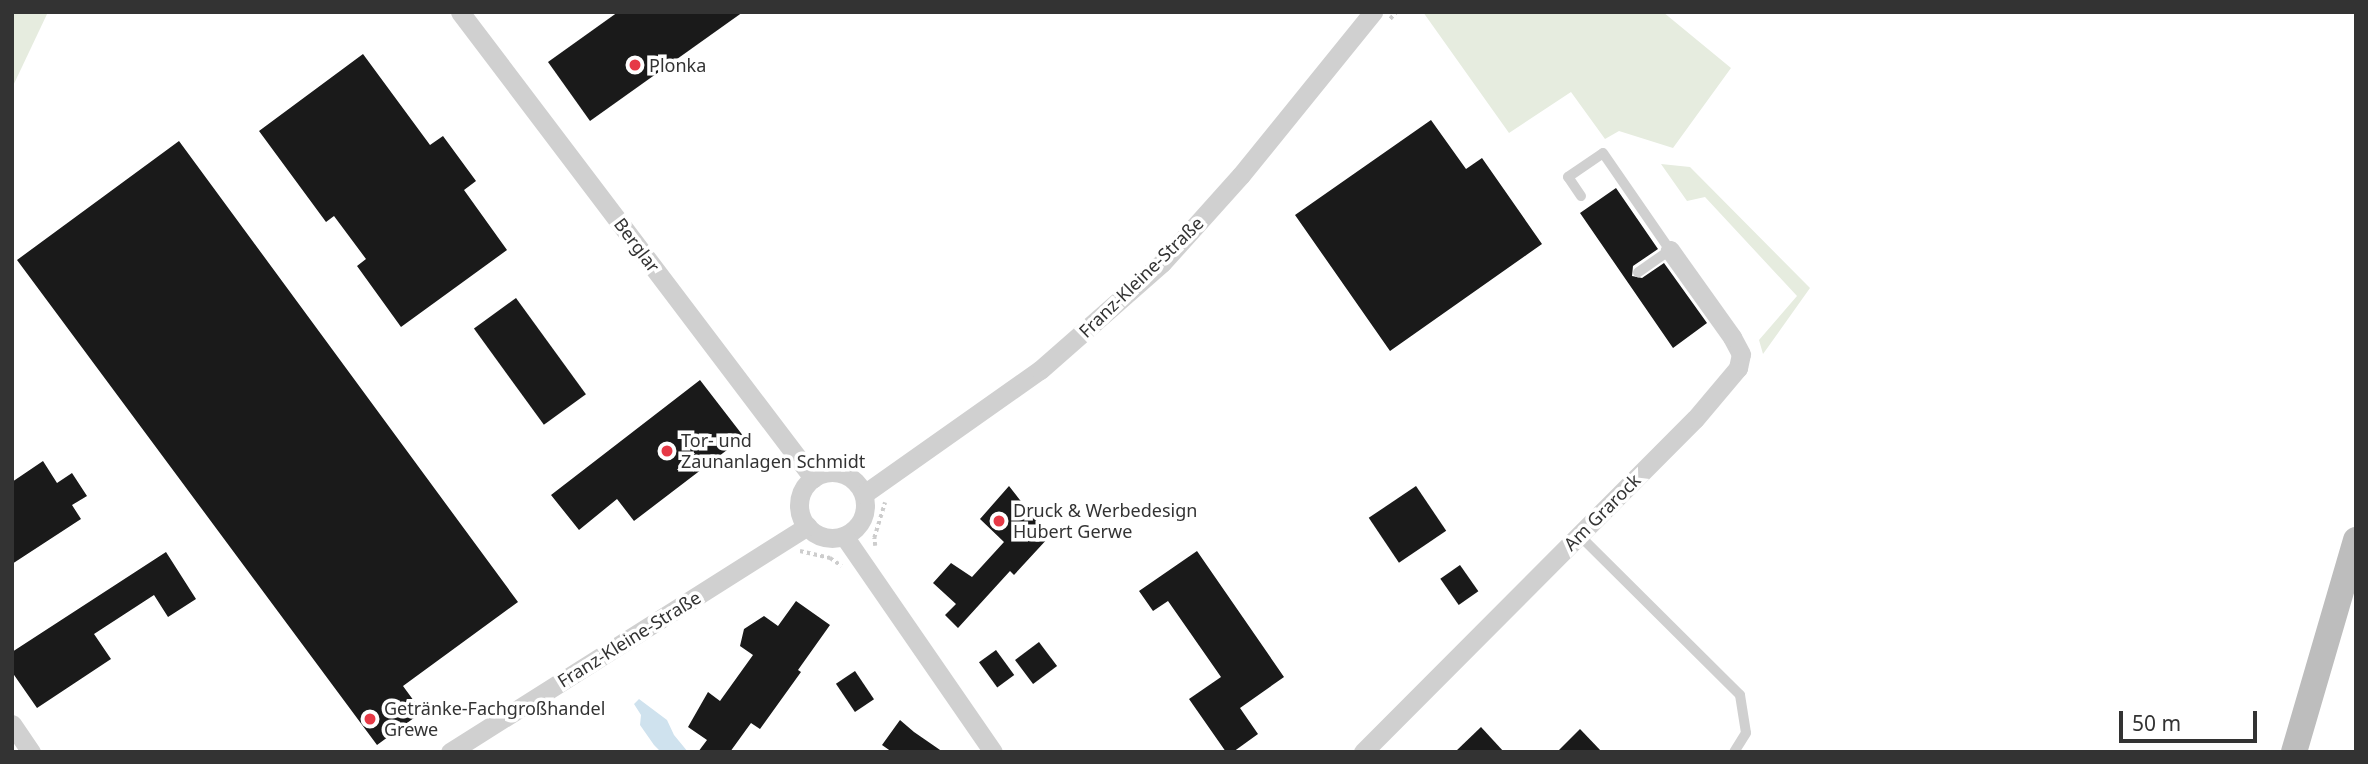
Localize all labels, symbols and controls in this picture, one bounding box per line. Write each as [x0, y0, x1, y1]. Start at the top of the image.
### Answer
place label: Plonka [649, 54, 706, 76]
marker: Plonka [627, 57, 643, 73]
street label: Franz-Kleine-Straße [1074, 212, 1208, 342]
street label: Berglar [610, 214, 664, 276]
place label: Tor- und Zaunanlagen Schmidt [681, 430, 865, 472]
marker: Tor- und Zaunanlagen Schmidt [659, 443, 675, 459]
street label: Am Grarock [1559, 469, 1645, 555]
place label: Druck & Werbedesign Hubert Gerwe [1013, 500, 1197, 542]
marker: Druck & Werbedesign Hubert Gerwe [991, 513, 1007, 529]
street label: Franz-Kleine-Straße [553, 586, 705, 692]
place label: Getränke-Fachgroßhandel Grewe [384, 698, 605, 740]
scale bar [2123, 698, 2261, 742]
text: 50 m [2132, 709, 2181, 737]
marker: Getränke-Fachgroßhandel Grewe [362, 711, 378, 727]

